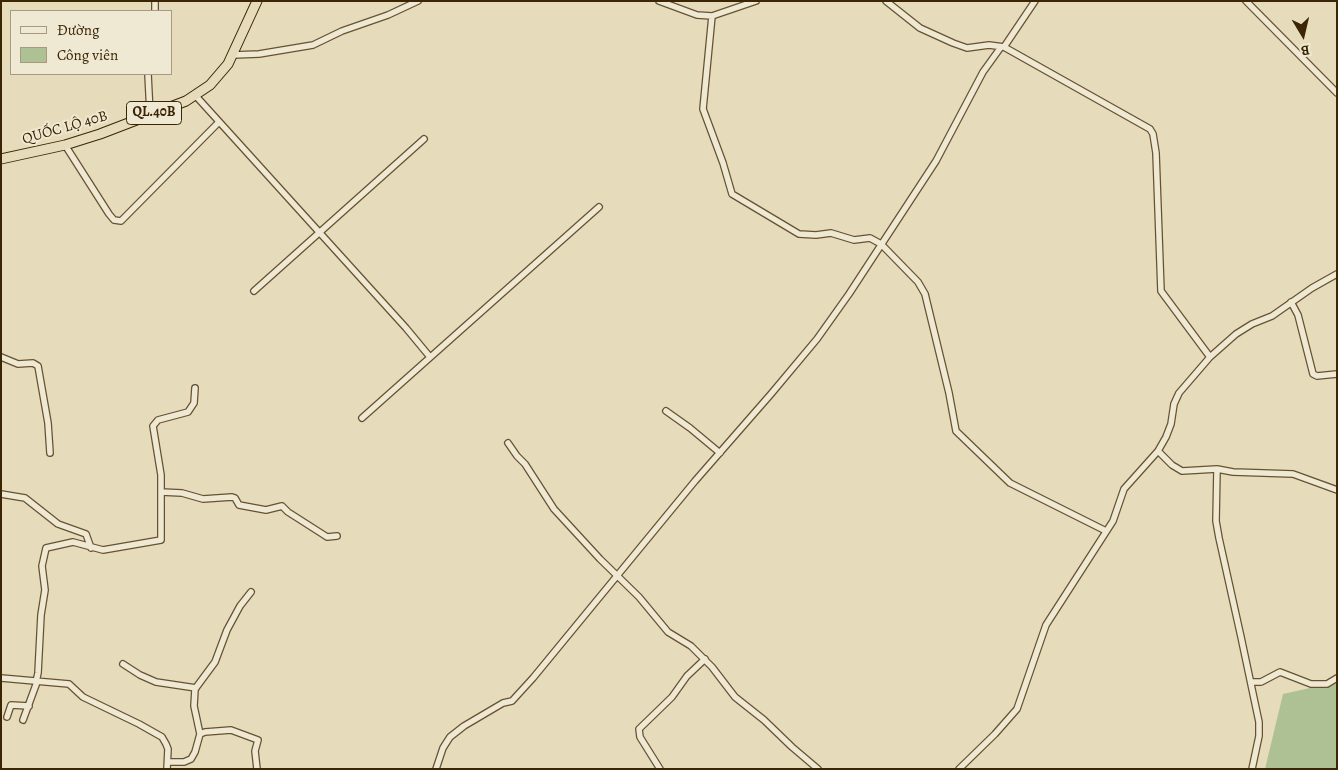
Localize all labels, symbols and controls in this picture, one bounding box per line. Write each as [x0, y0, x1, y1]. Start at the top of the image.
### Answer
legend [10, 10, 172, 75]
north arrow [1278, 10, 1328, 60]
text: Đường [57, 20, 99, 40]
text: B [1300, 40, 1311, 60]
text: Công viên [57, 45, 118, 65]
road number: QL.40B [126, 102, 182, 125]
street label: QUỐC LỘ 40B [20, 107, 110, 149]

